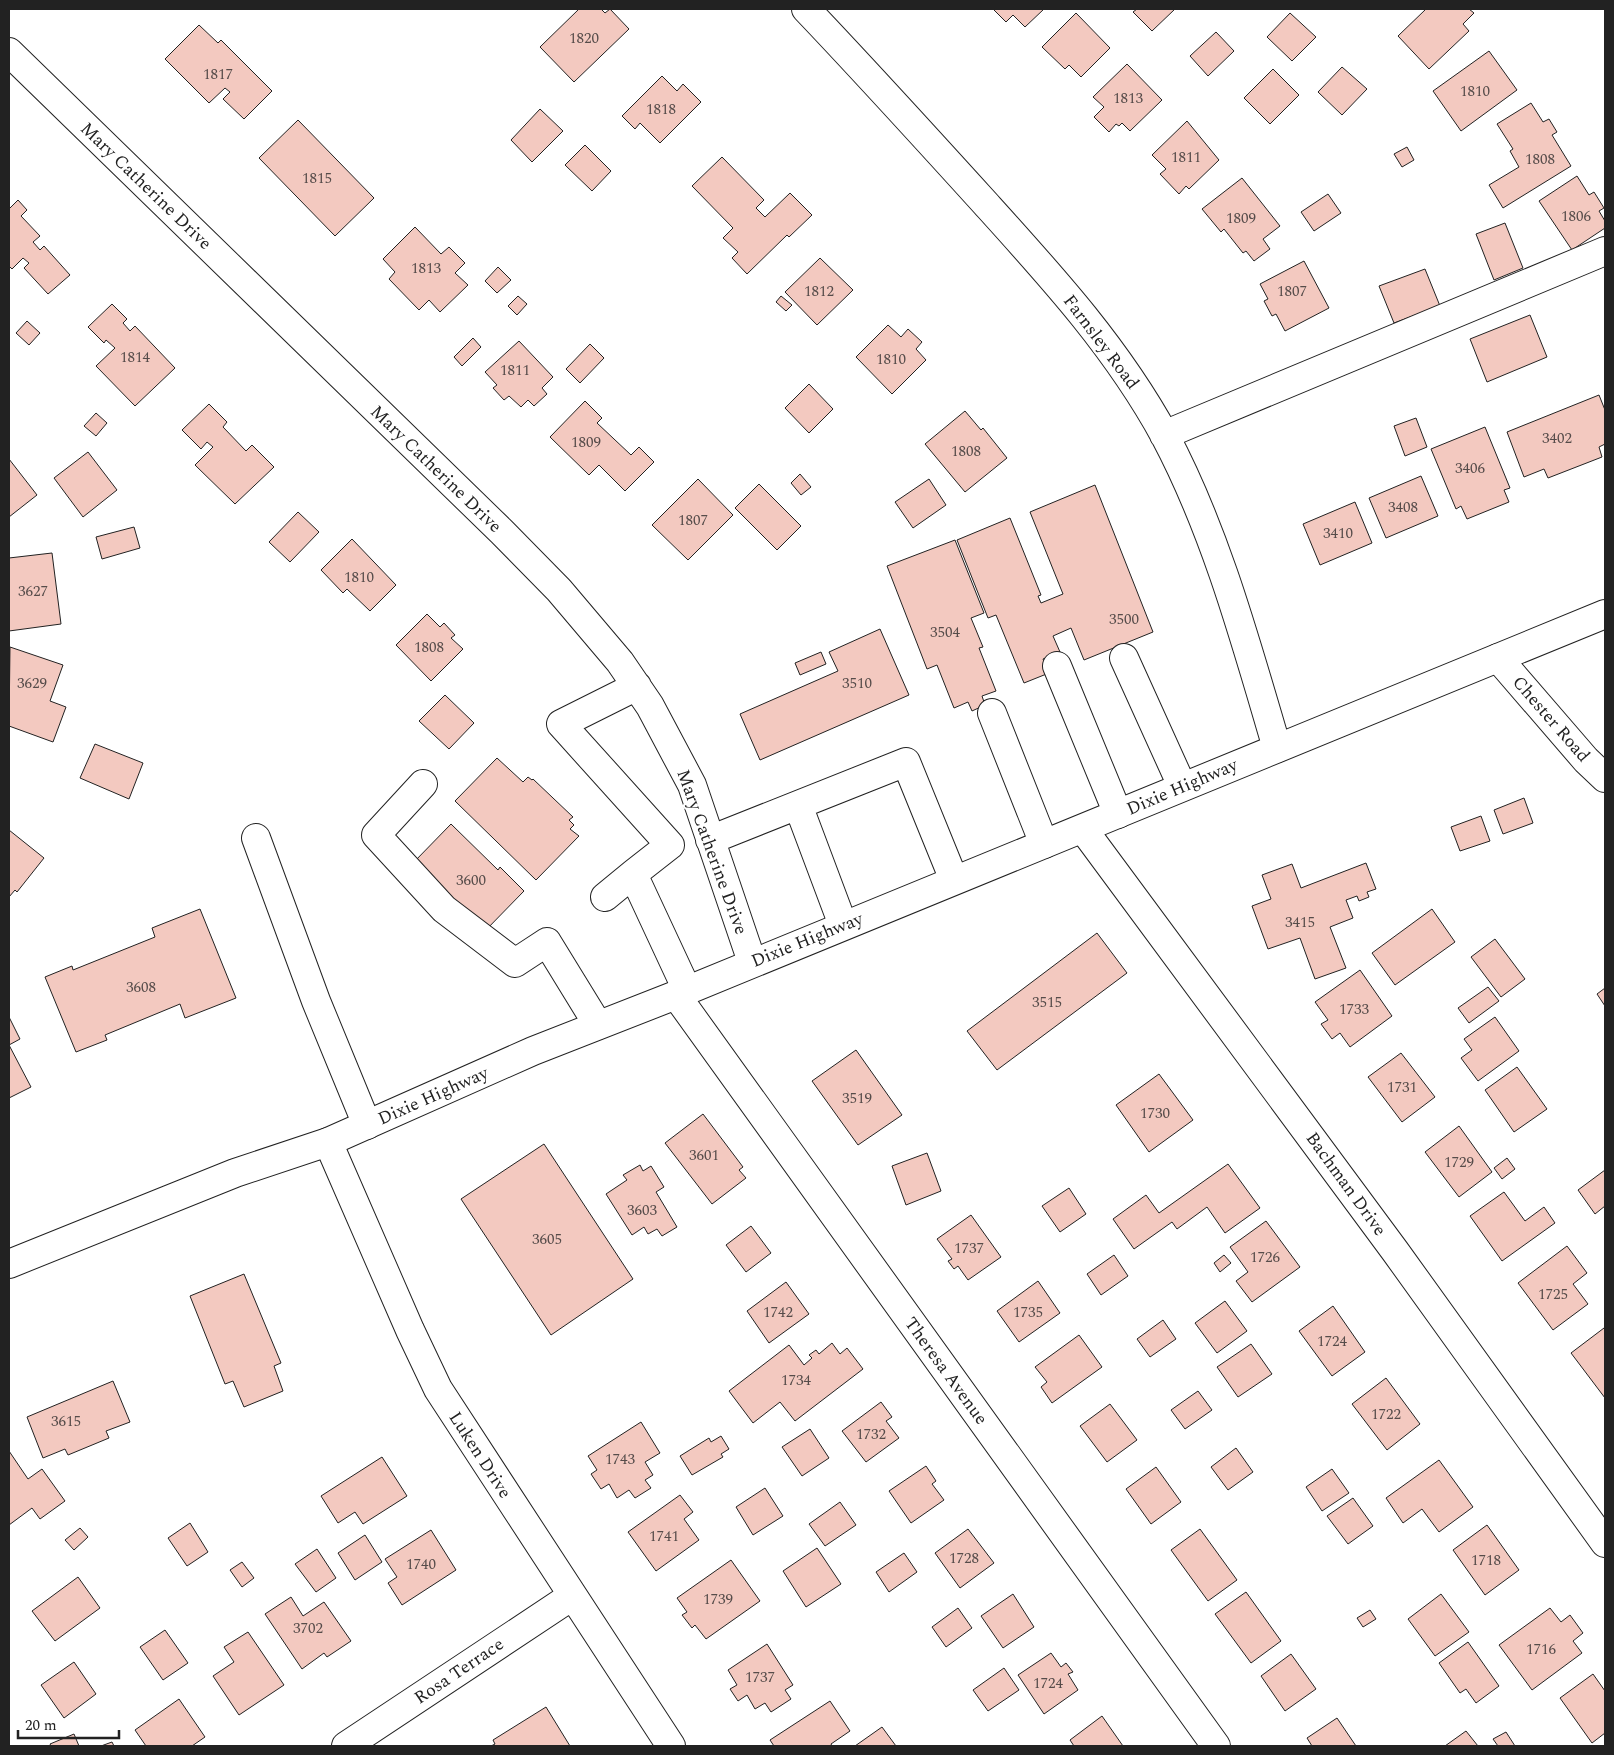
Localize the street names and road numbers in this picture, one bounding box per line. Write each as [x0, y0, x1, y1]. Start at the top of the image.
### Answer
street label: Mary Catherine Drive [74, 116, 218, 256]
street label: Farnsley Road [1056, 289, 1146, 395]
street label: Mary Catherine Drive [364, 399, 508, 539]
street label: Chester Road [1506, 670, 1596, 768]
street label: Dixie Highway [1122, 751, 1243, 823]
street label: Mary Catherine Drive [669, 765, 755, 939]
street label: Dixie Highway [747, 905, 868, 975]
street label: Dixie Highway [373, 1059, 494, 1132]
street label: Bachman Drive [1299, 1126, 1393, 1242]
street label: Theresa Avenue [898, 1311, 994, 1431]
street label: Luken Drive [442, 1406, 518, 1504]
street label: Rosa Terrace [409, 1631, 509, 1711]

